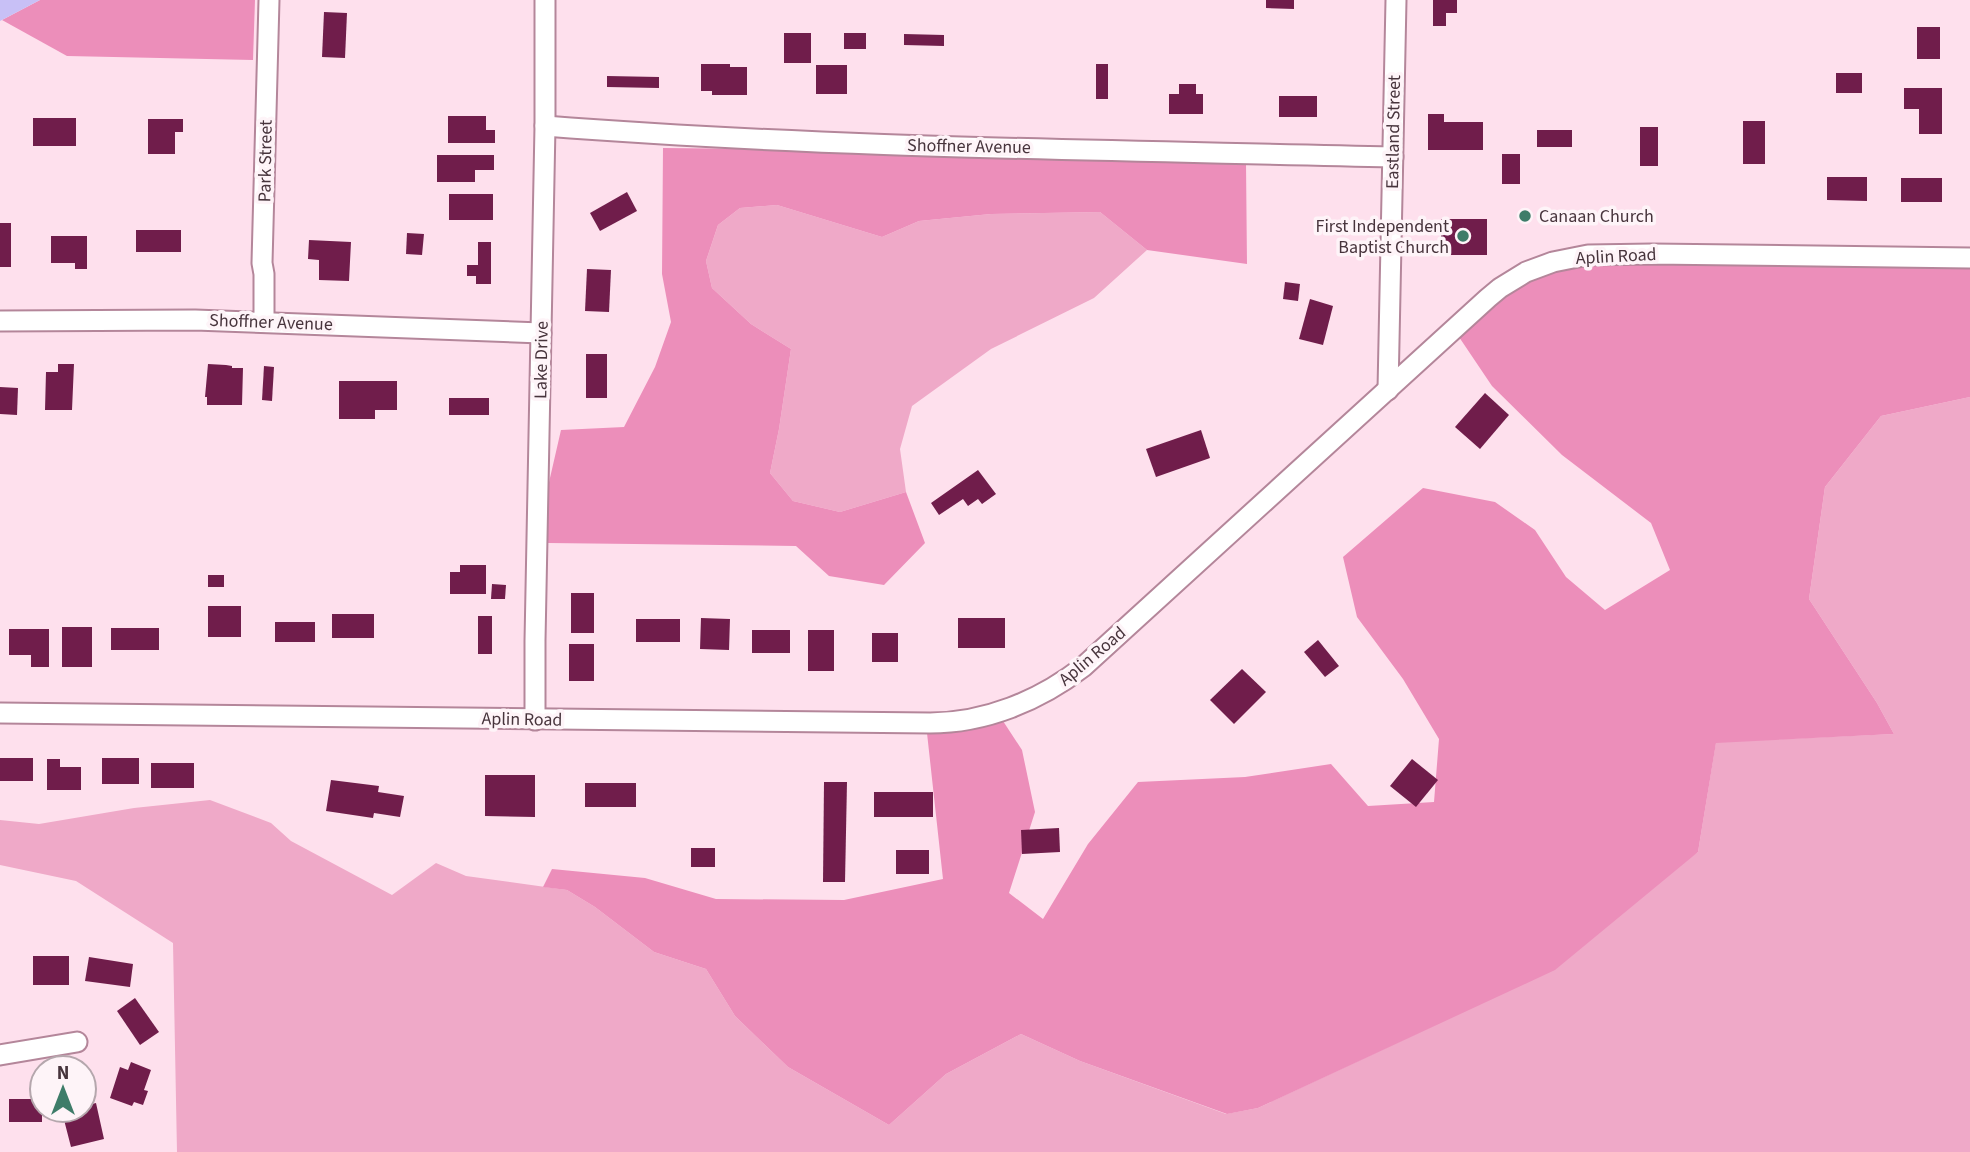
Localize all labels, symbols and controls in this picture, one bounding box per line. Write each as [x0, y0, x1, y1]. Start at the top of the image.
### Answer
street label: Eastland Street [1380, 75, 1407, 189]
street label: Park Street [252, 120, 279, 202]
street label: Shoffner Avenue [907, 133, 1031, 160]
place label: Canaan Church [1539, 204, 1654, 229]
marker: Canaan Church [1517, 208, 1533, 224]
place label: First Independent Baptist Church [1316, 214, 1449, 260]
marker: First Independent Baptist Church [1455, 228, 1471, 244]
street label: Aplin Road [1575, 242, 1657, 271]
street label: Shoffner Avenue [209, 308, 333, 337]
street label: Lake Drive [528, 321, 555, 399]
street label: Aplin Road [1053, 621, 1131, 692]
street label: Aplin Road [481, 706, 563, 733]
north arrow [28, 1054, 98, 1124]
text: N [57, 1060, 69, 1087]

